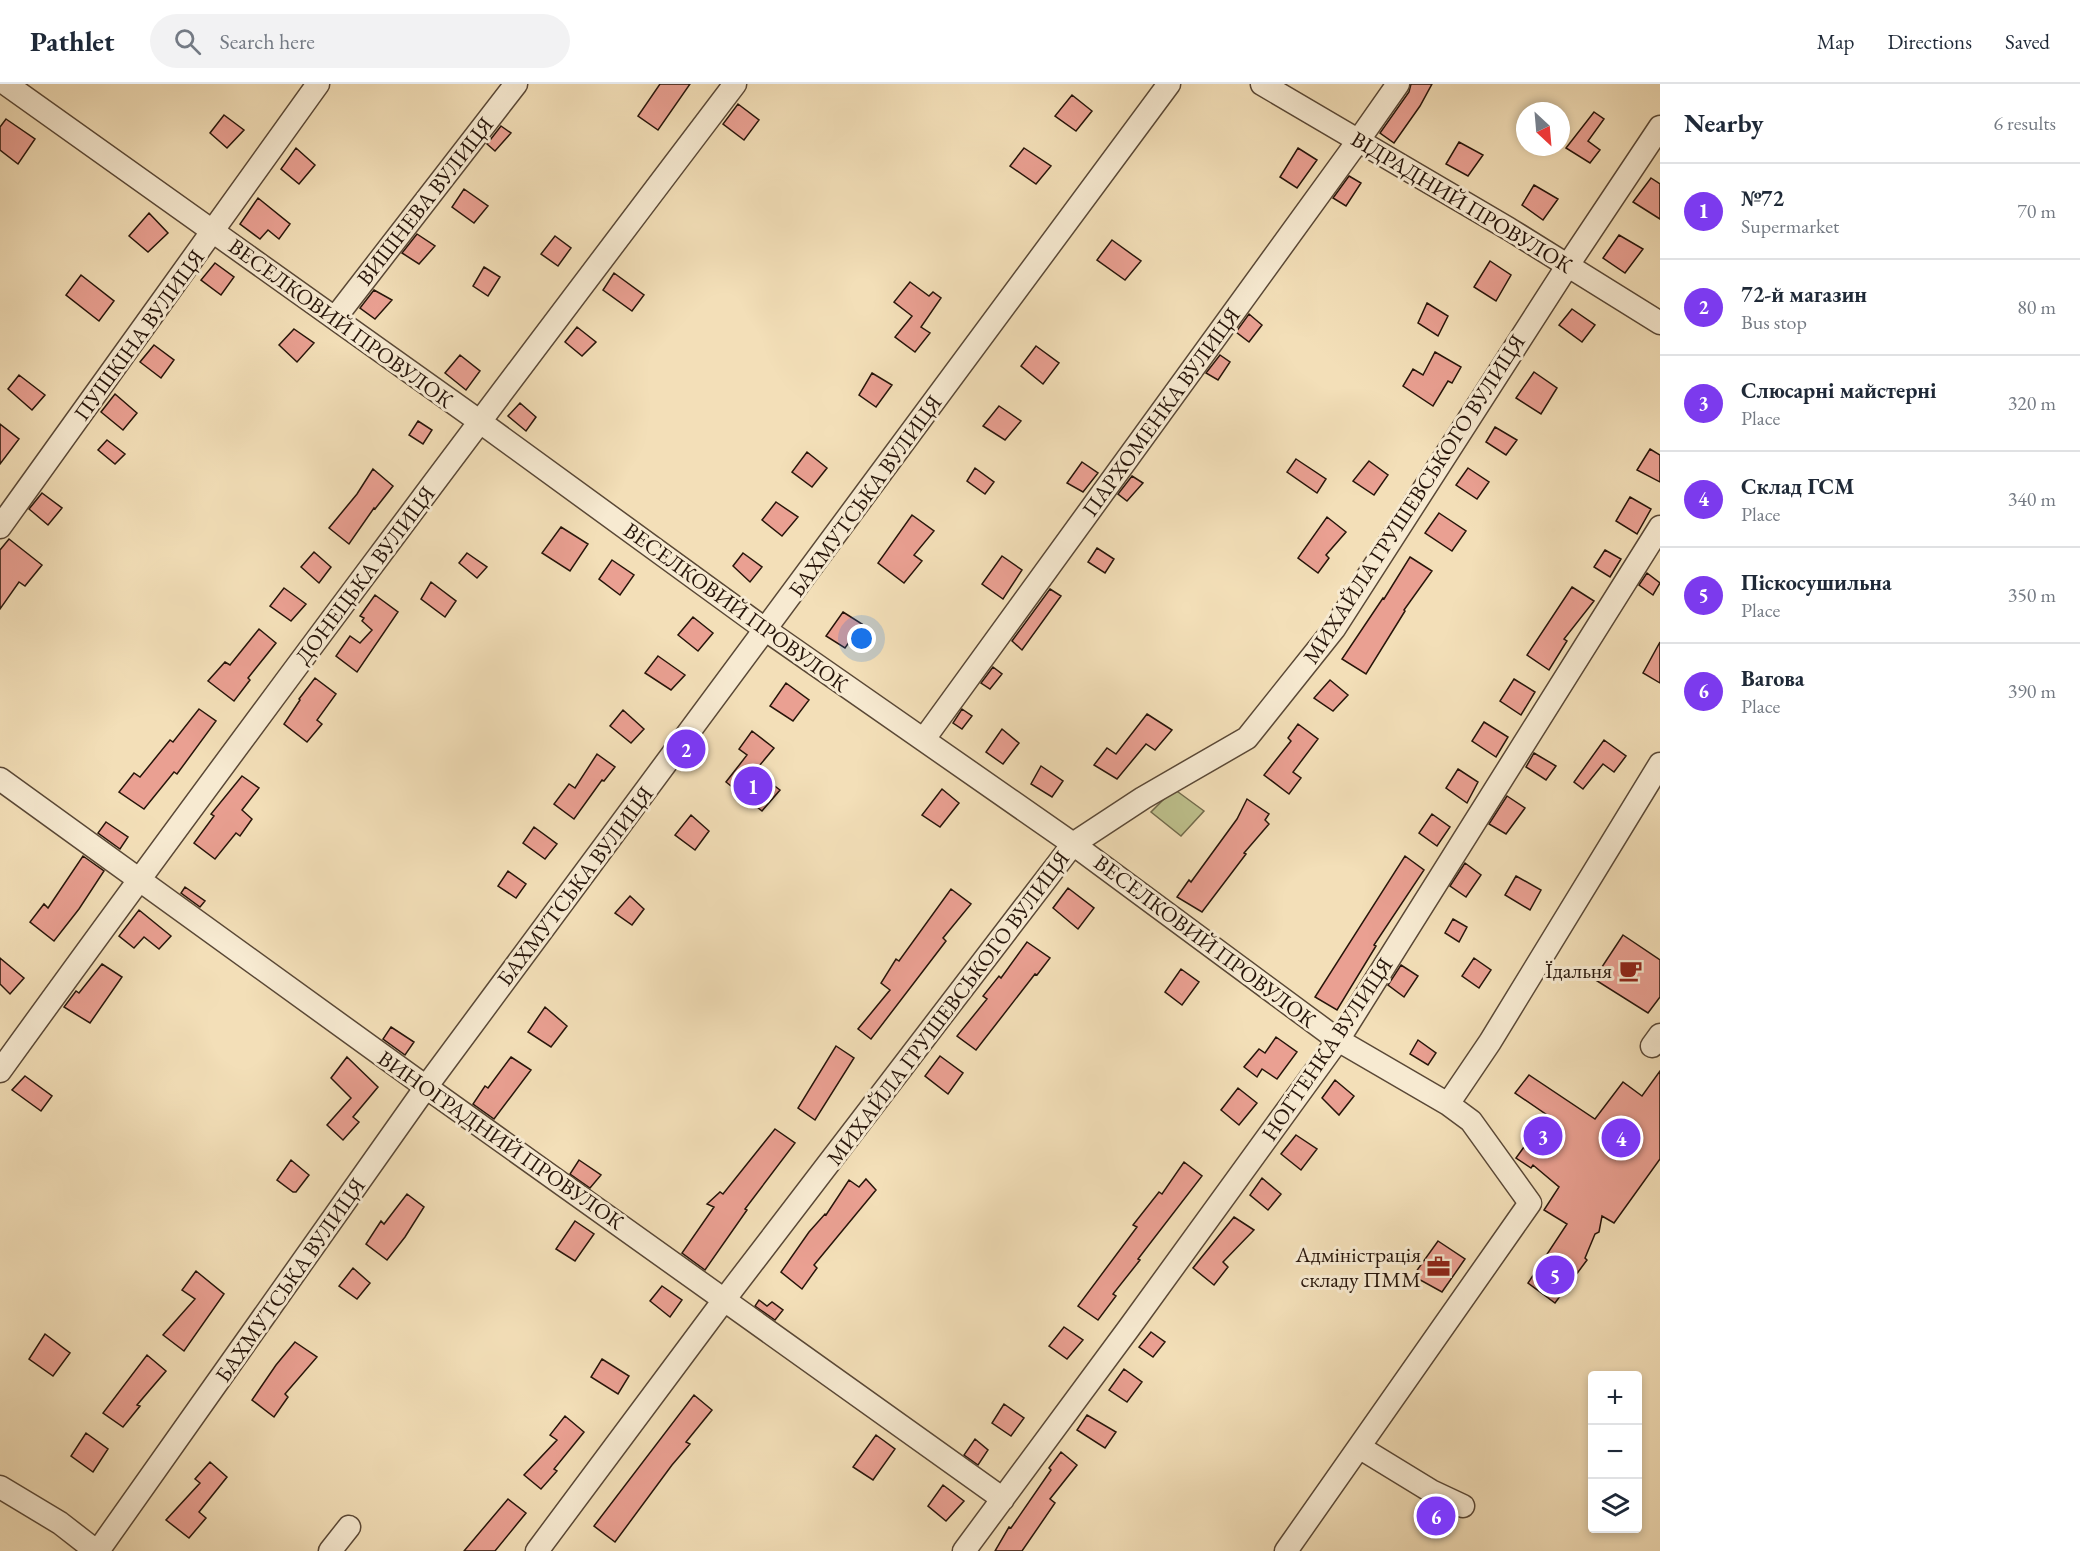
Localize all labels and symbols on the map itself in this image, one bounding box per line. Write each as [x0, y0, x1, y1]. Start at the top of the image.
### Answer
north arrow [1516, 102, 1570, 156]
street label: ВИШНЕВА ВУЛИЦЯ [350, 111, 500, 291]
street label: ВІДРАДНИЙ ПРОВУЛОК [1346, 124, 1579, 280]
street label: ВЕСЕЛКОВИЙ ПРОВУЛОК [223, 232, 460, 415]
street label: ПУШКІНА ВУЛИЦЯ [67, 243, 211, 426]
street label: ПАРХОМЕНКА ВУЛИЦЯ [1075, 302, 1247, 522]
street label: МИХАЙЛА ГРУШЕВСЬКОГО ВУЛИЦЯ [1296, 329, 1532, 669]
street label: БАХМУТСЬКА ВУЛИЦЯ [782, 389, 948, 603]
street label: ДОНЕЦЬКА ВУЛИЦЯ [288, 480, 442, 670]
street label: ВЕСЕЛКОВИЙ ПРОВУЛОК [618, 516, 855, 699]
your location [847, 624, 876, 653]
pin: 2 [666, 726, 706, 772]
pin: 1 [734, 764, 772, 808]
street label: БАХМУТСЬКА ВУЛИЦЯ [490, 780, 660, 992]
street label: МИХАЙЛА ГРУШЕВСЬКОГО ВУЛИЦЯ [820, 844, 1076, 1171]
street label: ВЕСЕЛКОВИЙ ПРОВУЛОК [1088, 848, 1322, 1034]
street label: НОГТЕНКА ВУЛИЦЯ [1255, 951, 1399, 1146]
place label: Їдальня [1545, 956, 1612, 985]
cafe icon: Їдальня [1617, 957, 1643, 983]
street label: ВИНОГРАДНИЙ ПРОВУЛОК [372, 1044, 630, 1237]
pin: 3 [1524, 1114, 1562, 1158]
pin: 4 [1602, 1116, 1640, 1160]
street label: БАХМУТСЬКА ВУЛИЦЯ [208, 1172, 372, 1388]
place label: Адміністрація складу ПММ [1295, 1240, 1421, 1294]
pin: 5 [1536, 1252, 1574, 1298]
office icon: Адміністрація складу ПММ [1426, 1254, 1452, 1280]
pin: 6 [1416, 1494, 1456, 1538]

